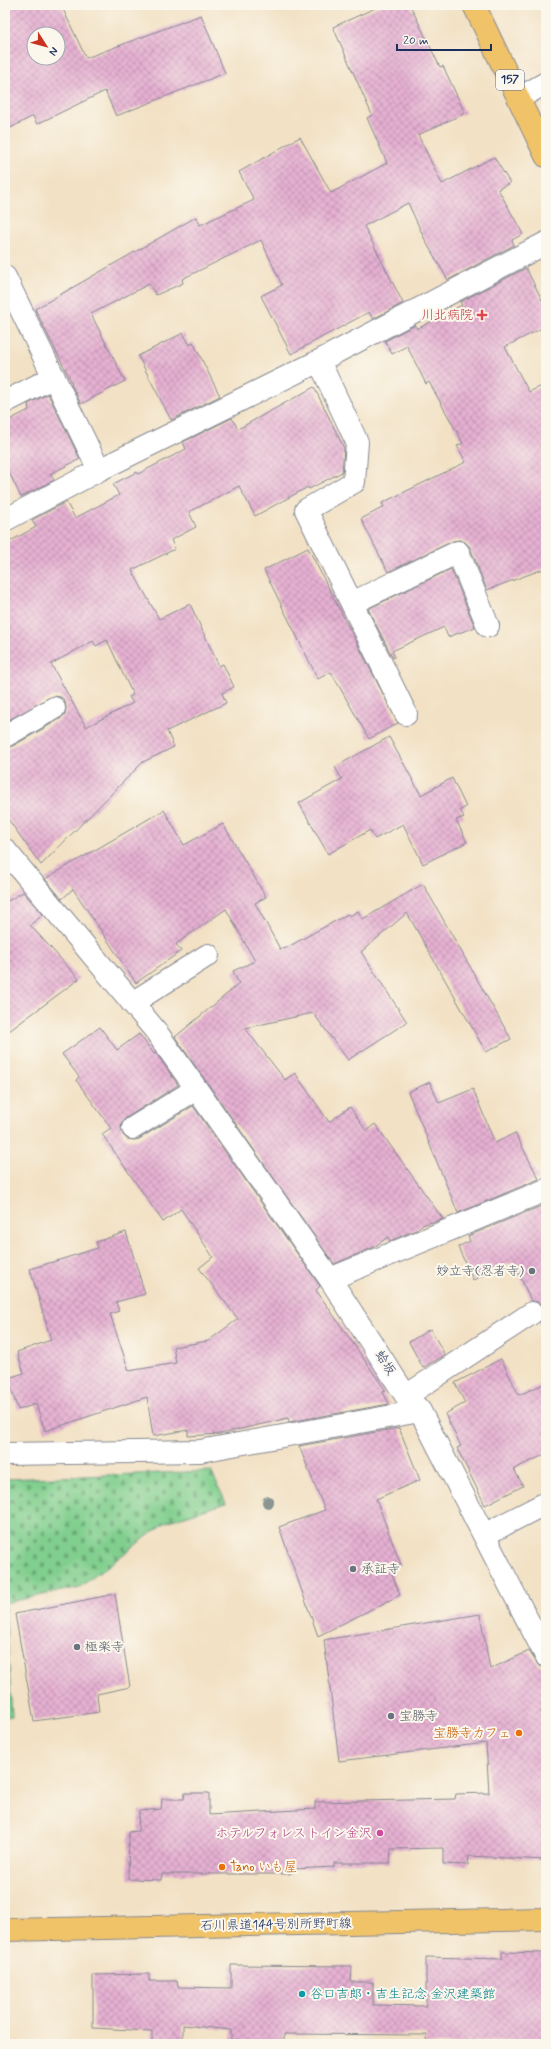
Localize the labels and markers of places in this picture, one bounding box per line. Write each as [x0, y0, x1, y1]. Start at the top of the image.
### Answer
place label: 川北病院 [421, 307, 473, 324]
marker: 川北病院 [476, 309, 488, 321]
place label: 妙立寺(忍者寺) [436, 1263, 524, 1280]
marker: 妙立寺(忍者寺) [527, 1266, 537, 1276]
place label: 承証寺 [361, 1561, 400, 1578]
marker: 承証寺 [348, 1564, 358, 1574]
place label: 極楽寺 [85, 1639, 124, 1656]
marker: 極楽寺 [72, 1642, 82, 1652]
place label: 宝勝寺 [399, 1708, 438, 1725]
marker: 宝勝寺 [386, 1711, 396, 1721]
place label: 宝勝寺カフェ [433, 1725, 511, 1742]
marker: 宝勝寺カフェ [514, 1728, 524, 1738]
place label: ホテルフォレストイン金沢 [215, 1825, 372, 1842]
marker: ホテルフォレストイン金沢 [375, 1828, 385, 1838]
place label: Tano いも屋 [230, 1859, 297, 1876]
marker: Tano いも屋 [217, 1862, 227, 1872]
place label: 谷口吉郎・吉生記念 金沢建築館 [310, 1986, 496, 2003]
marker: 谷口吉郎・吉生記念 金沢建築館 [297, 1989, 307, 1999]

